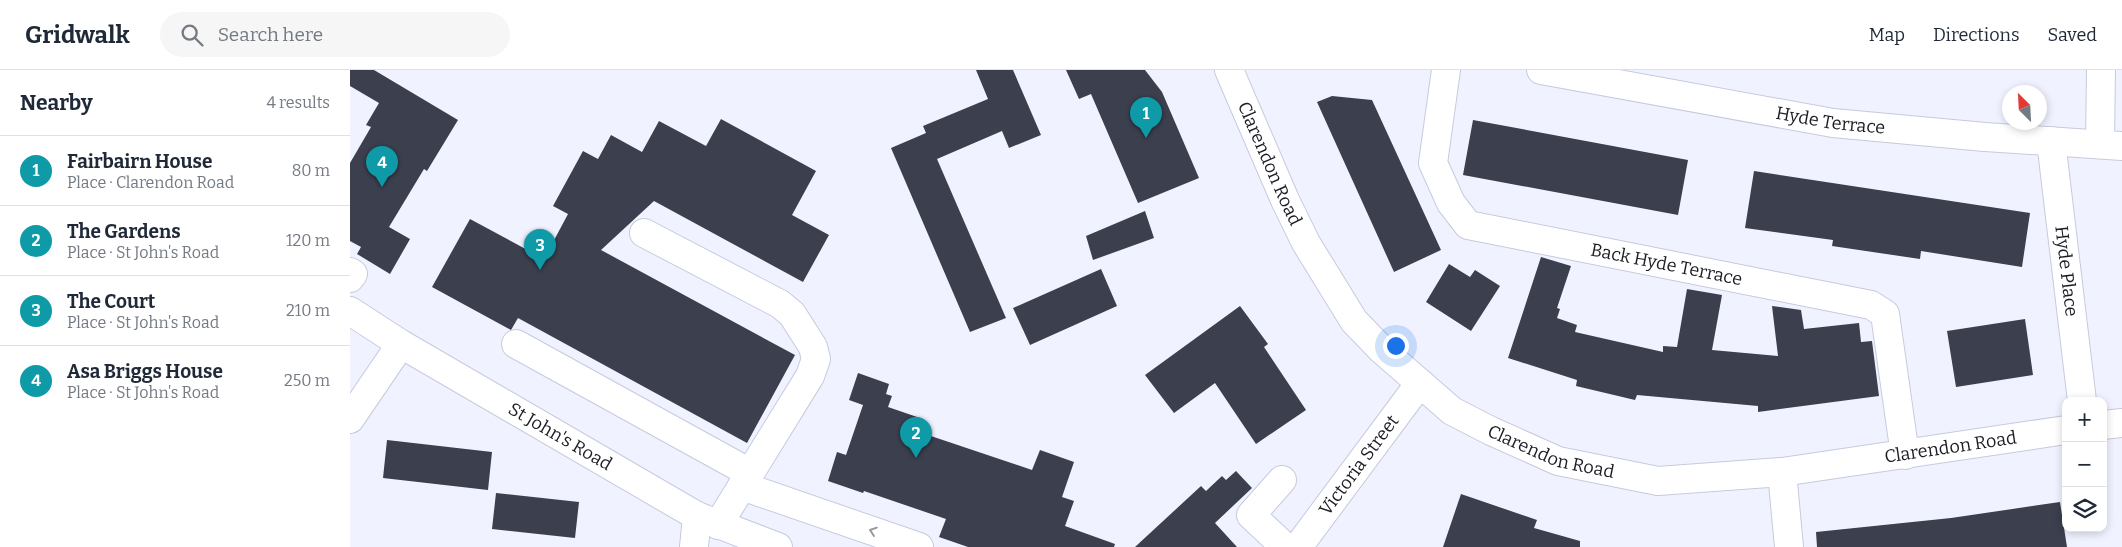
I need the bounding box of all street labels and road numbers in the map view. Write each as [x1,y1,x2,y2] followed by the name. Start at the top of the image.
[1233,98,1307,229] street label: Clarendon Road
[1774,102,1886,139] street label: Hyde Terrace
[2050,224,2083,318] street label: Hyde Place
[1589,239,1744,290] street label: Back Hyde Terrace
[504,398,616,475] street label: St John's Road
[1314,410,1404,520] street label: Victoria Street
[1484,420,1617,483] street label: Clarendon Road
[1883,426,2018,468] street label: Clarendon Road

